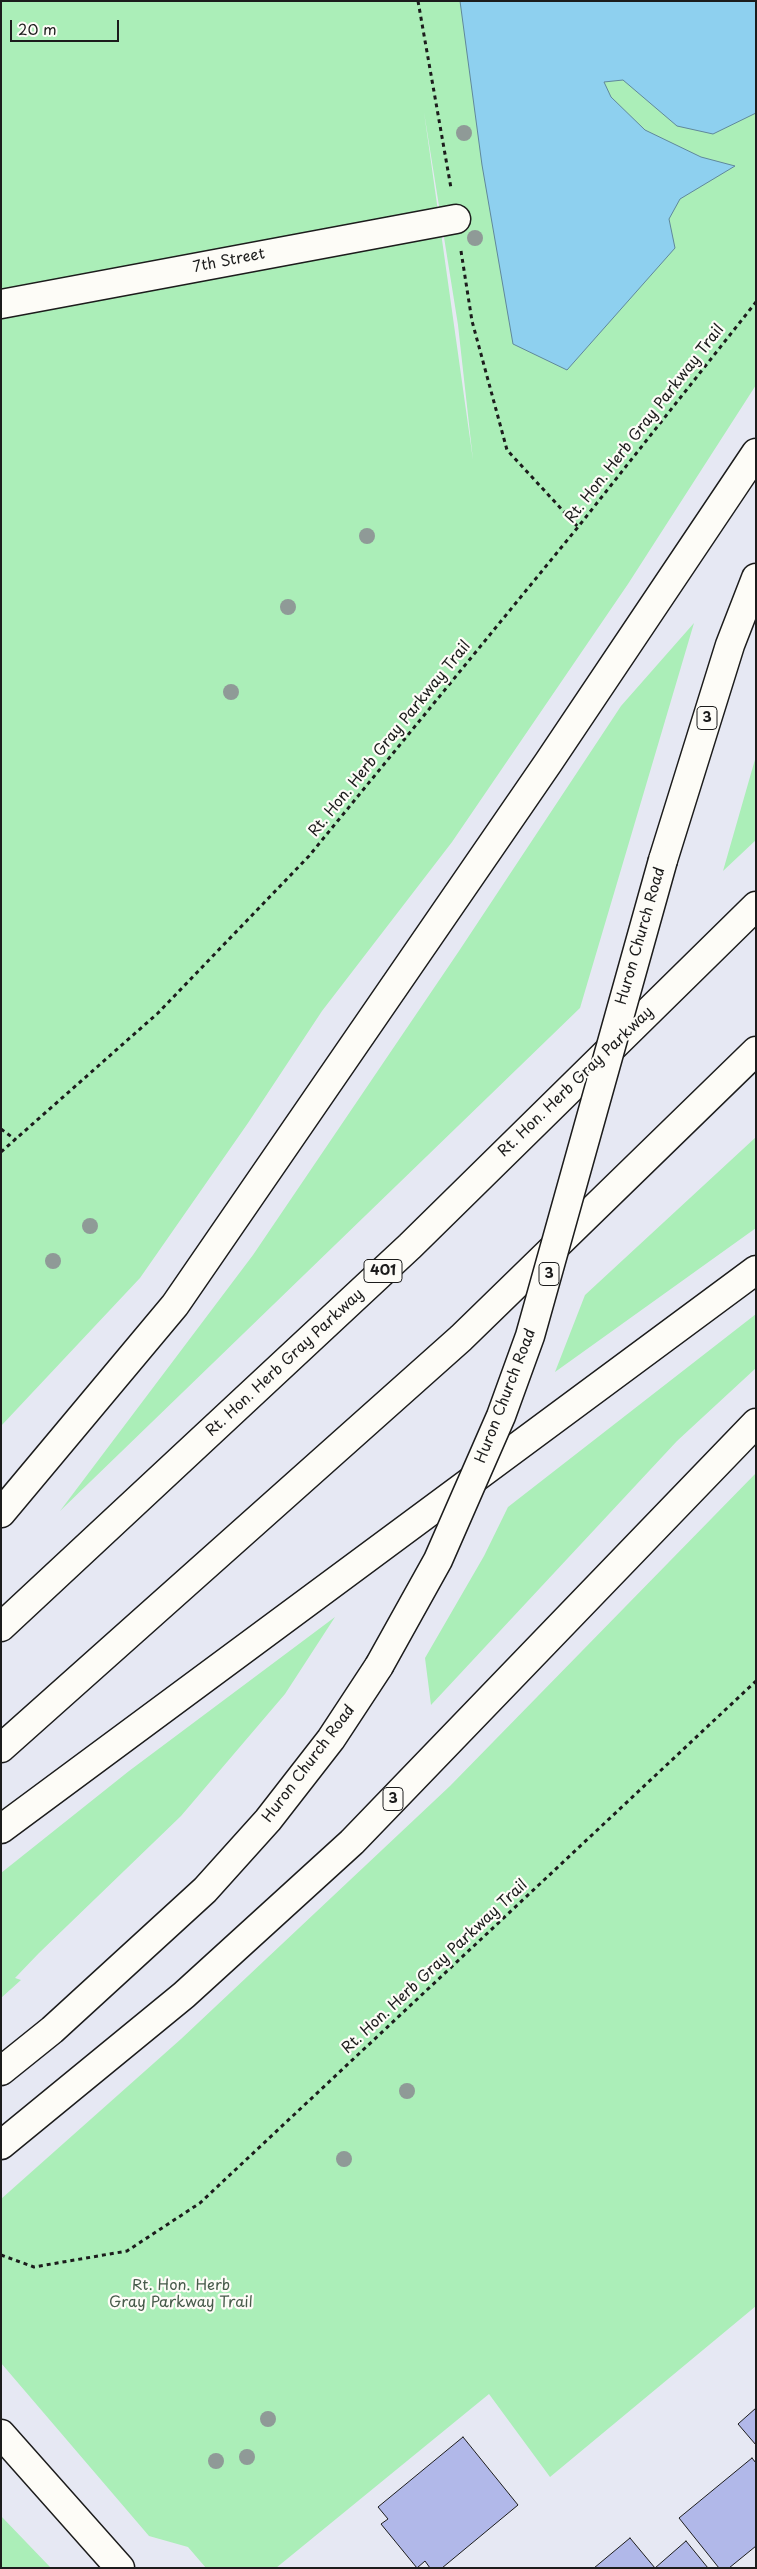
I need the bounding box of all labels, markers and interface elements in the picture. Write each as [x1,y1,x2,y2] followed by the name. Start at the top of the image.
[12,10,121,42] scale bar
[18,17,57,40] text: 20 m
[192,245,266,277] street label: 7th Street
[562,321,728,527] street label: Rt. Hon. Herb Gray Parkway Trail
[305,637,475,841] street label: Rt. Hon. Herb Gray Parkway Trail
[697,706,717,730] road number: 3
[613,865,669,1007] street label: Huron Church Road
[495,1003,657,1161] street label: Rt. Hon. Herb Gray Parkway
[364,1260,402,1282] road number: 401
[539,1262,559,1286] road number: 3
[203,1285,367,1441] street label: Rt. Hon. Herb Gray Parkway
[472,1326,540,1466] street label: Huron Church Road
[259,1702,359,1826] street label: Huron Church Road
[383,1788,403,1810] road number: 3
[339,1876,531,2058] street label: Rt. Hon. Herb Gray Parkway Trail
[109,2277,253,2312] park label: Rt. Hon. Herb Gray Parkway Trail

